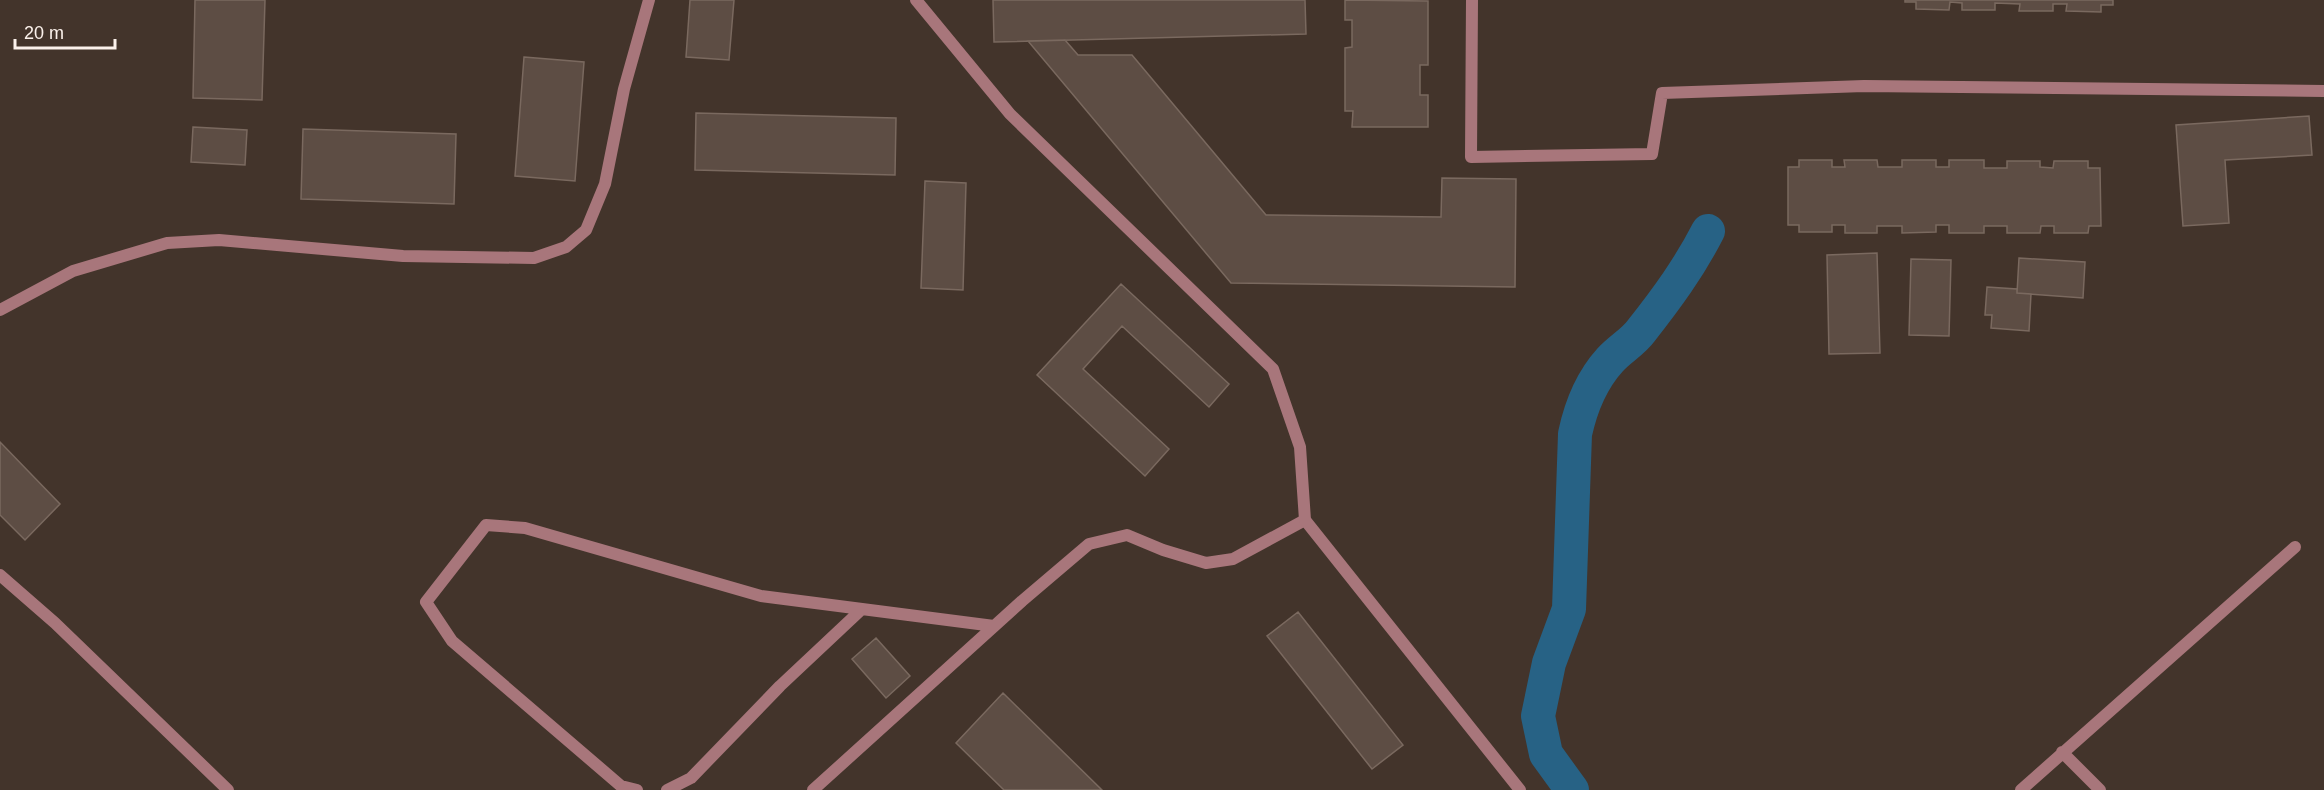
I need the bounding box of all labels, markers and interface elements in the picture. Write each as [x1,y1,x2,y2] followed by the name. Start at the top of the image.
[15,12,116,50] scale bar
[24,23,64,43] text: 20 m

